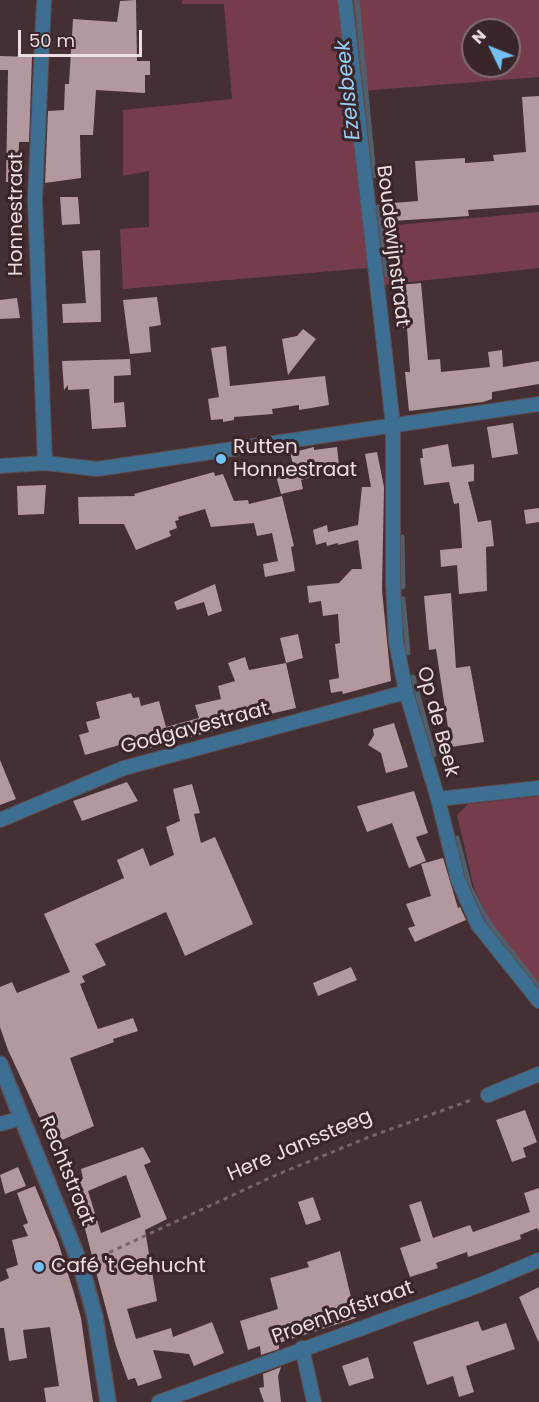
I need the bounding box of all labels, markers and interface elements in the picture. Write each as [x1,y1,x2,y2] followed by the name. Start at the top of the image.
[21,18,146,56] scale bar
[461,18,521,78] north arrow
[466,25,491,49] text: N
[29,28,75,53] text: 50 m
[331,39,367,141] water label: Ezelsbeek
[5,152,29,276] street label: Honnestraat
[370,164,414,328] street label: Boudewijnstraat
[233,436,357,483] place label: Rutten Honnestraat
[214,452,228,466] marker: Rutten Honnestraat
[411,664,463,780] street label: Op de Beek
[118,698,272,760] street label: Godgavestraat
[224,1105,376,1187] street label: Here Janssteeg
[33,1113,99,1229] street label: Rechtstraat
[51,1255,206,1279] place label: Café 't Gehucht
[32,1260,46,1274] marker: Café 't Gehucht
[269,1276,417,1350] street label: Proenhofstraat

